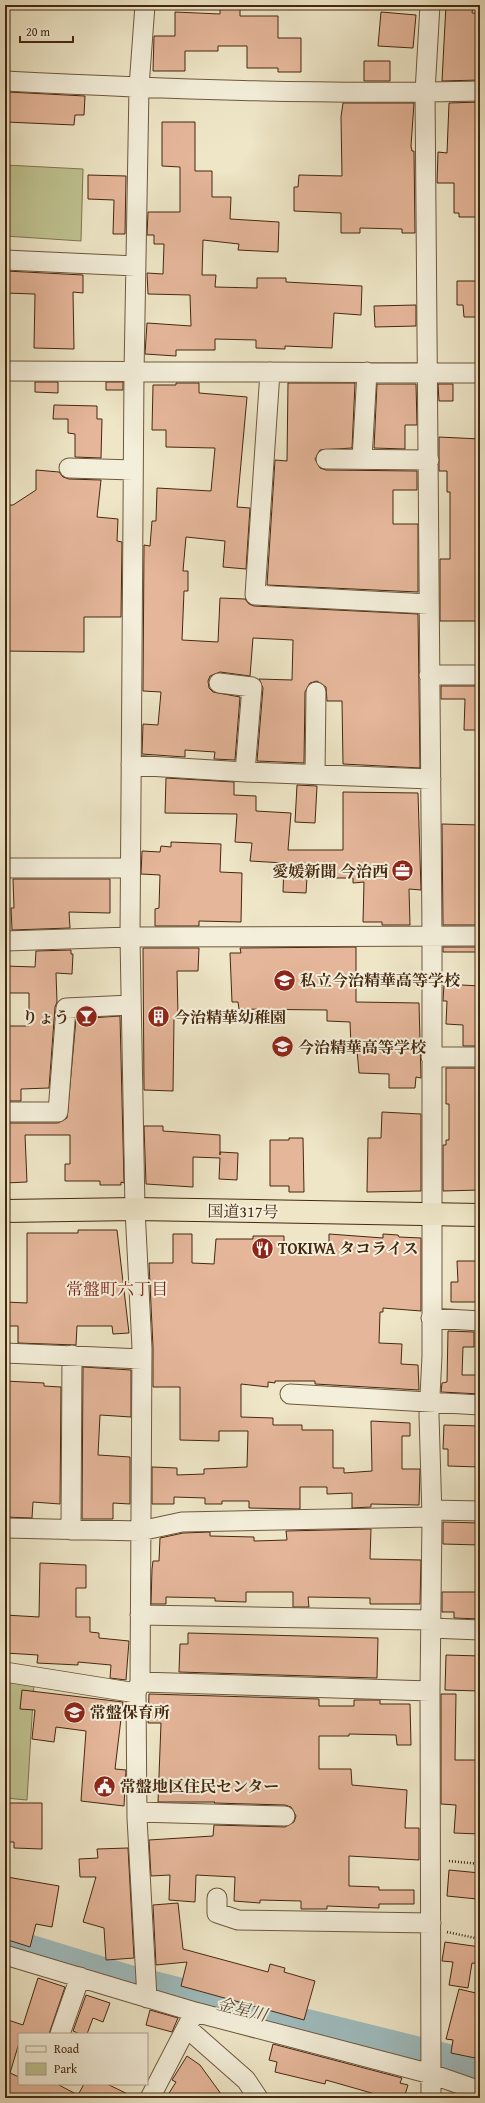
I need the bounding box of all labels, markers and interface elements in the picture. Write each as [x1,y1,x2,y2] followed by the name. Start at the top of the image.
[20,18,73,44] scale bar
[26,23,50,40] text: 20 m
[390,858,416,884] office icon: 愛媛新聞 今治西
[272,859,388,883] place label: 愛媛新聞 今治西
[272,967,298,993] school or university icon: 私立今治精華高等学校
[300,968,461,992] place label: 私立今治精華高等学校
[73,1004,99,1030] bar icon: りょう
[146,1004,172,1030] building icon: 今治精華幼稚園
[22,1005,70,1029] place label: りょう
[174,1005,286,1029] place label: 今治精華幼稚園
[269,1034,295,1060] school or university icon: 今治精華高等学校
[298,1035,427,1059] place label: 今治精華高等学校
[207,1198,279,1224] street label: 国道317号
[249,1235,275,1261] restaurant icon: TOKIWA タコライス
[278,1236,418,1260] place label: TOKIWA タコライス
[66,1276,168,1301] district label: 常盤町六丁目
[62,1699,88,1725] school or university icon: 常盤保育所
[90,1700,170,1724] place label: 常盤保育所
[91,1773,117,1799] public building icon: 常盤地区住民センター
[120,1774,279,1798] place label: 常盤地区住民センター
[214,1990,272,2027] water label: 金星川
[18,2033,148,2085] legend
[54,2040,80,2057] text: Road
[54,2060,78,2077] text: Park

